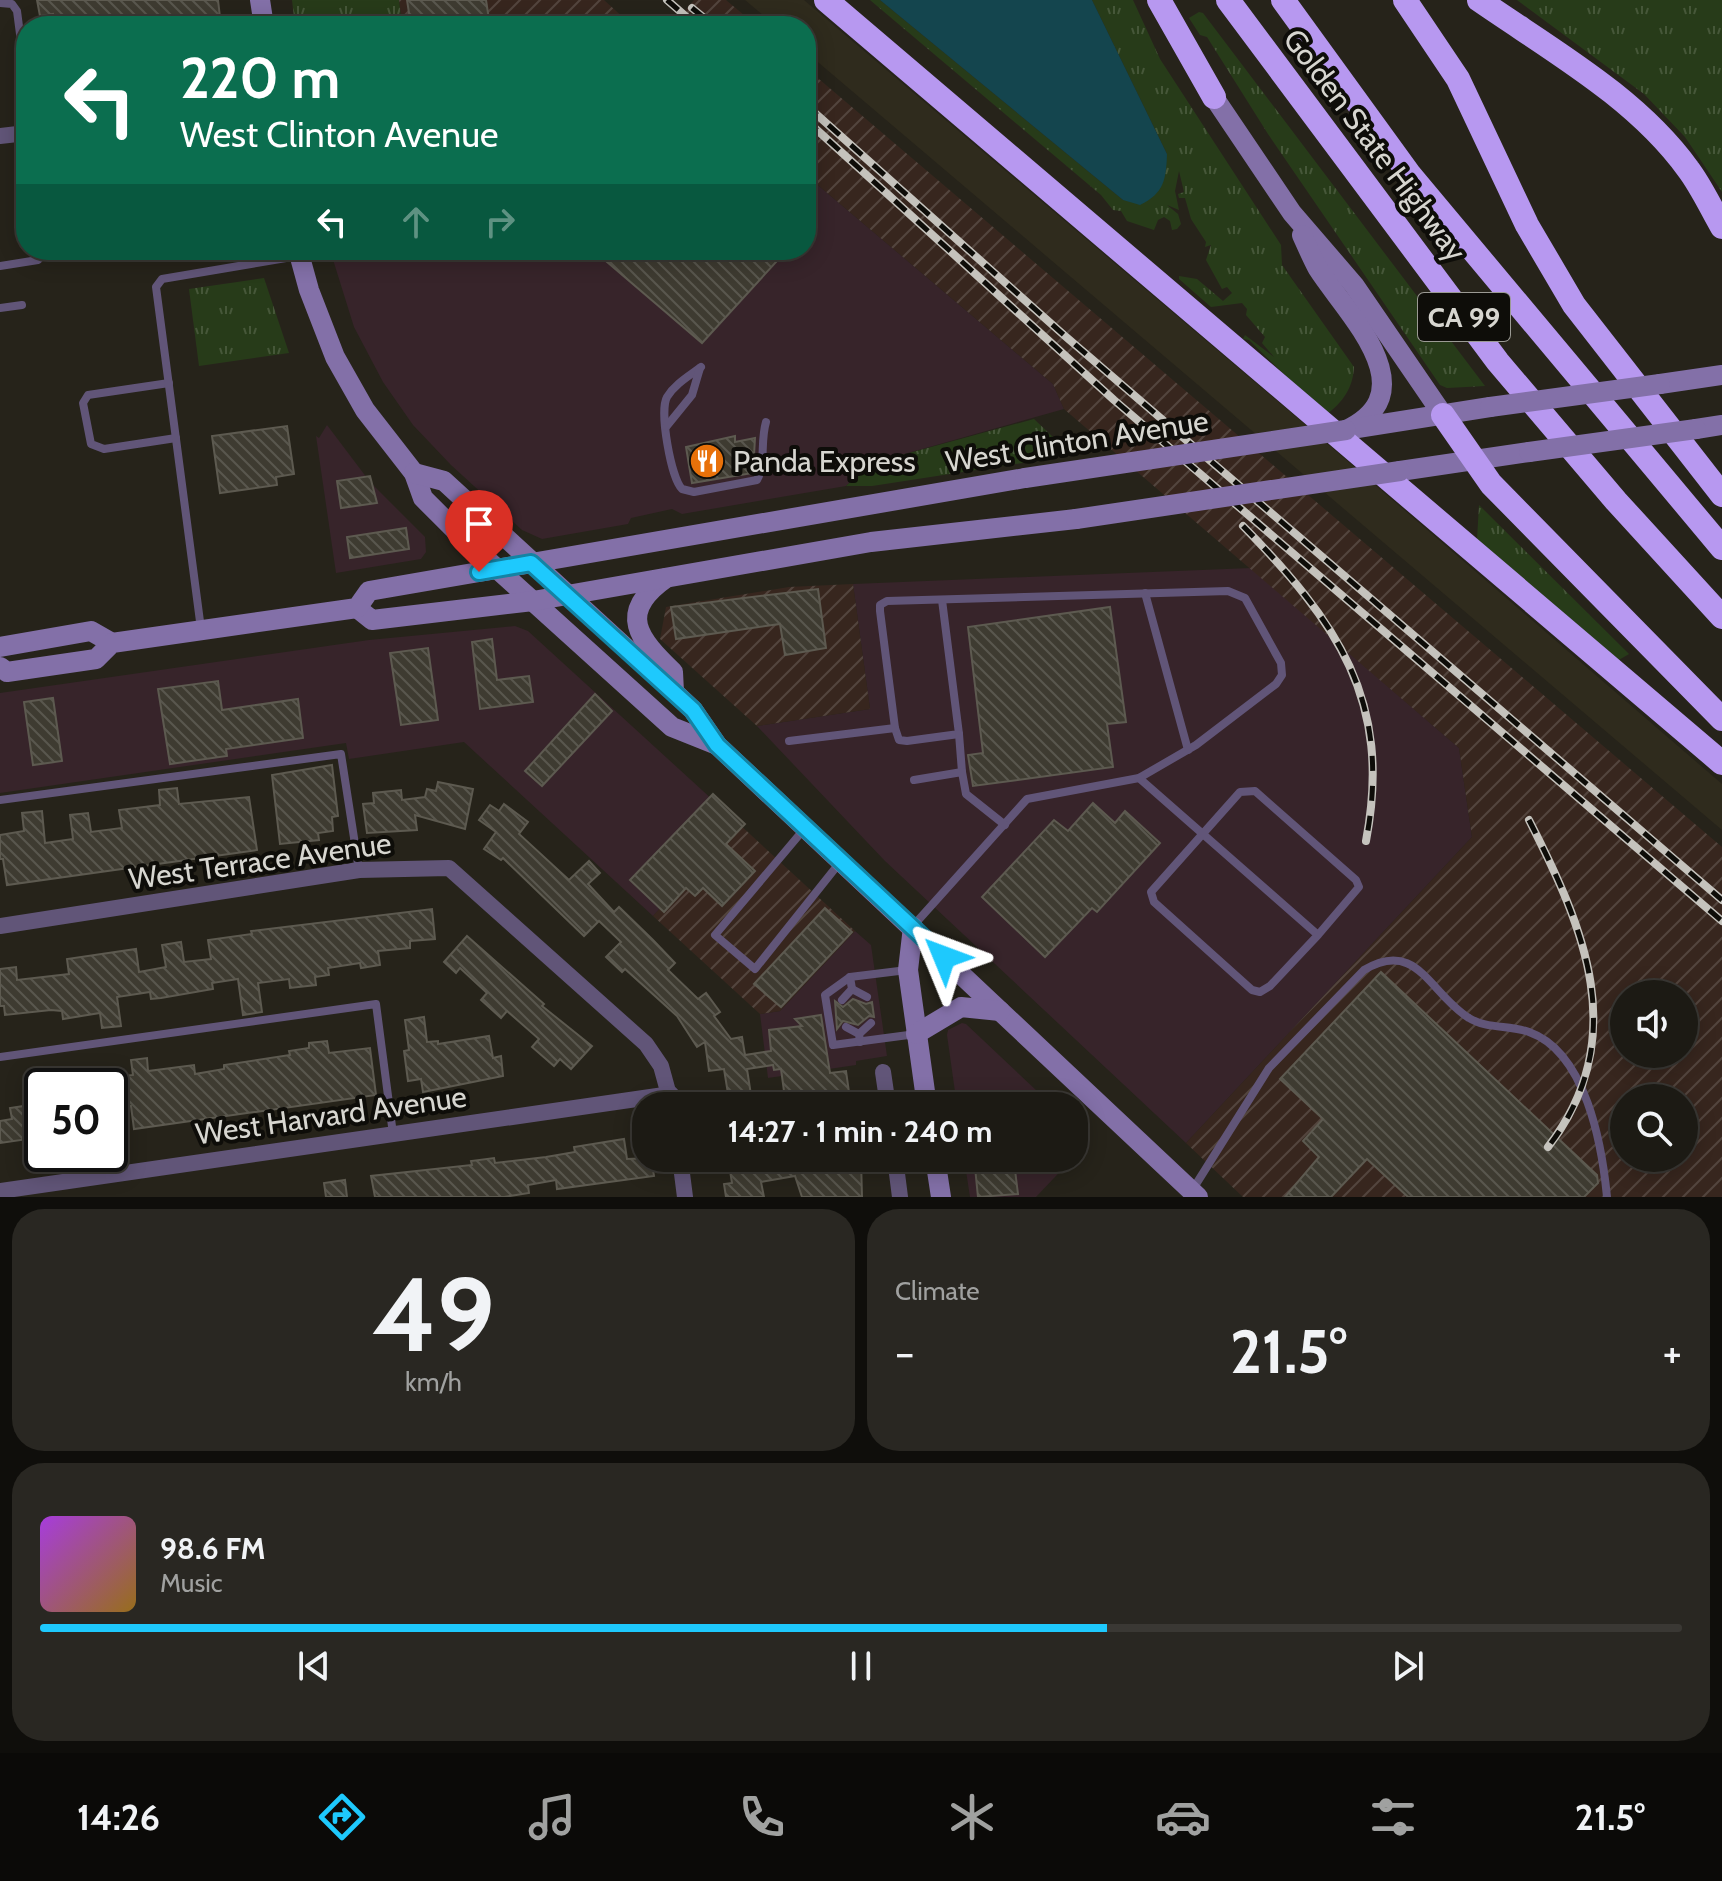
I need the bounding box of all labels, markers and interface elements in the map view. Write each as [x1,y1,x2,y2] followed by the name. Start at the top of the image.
[1276,22,1474,268] street label: Golden State Highway
[180,44,340,112] text: 220 m
[48,48,152,152] icon: left
[180,112,499,156] text: West Clinton Avenue
[310,200,354,244] icon: left
[394,200,438,244] icon: ahead
[478,200,522,244] icon: right
[1418,293,1510,341] road number: CA 99
[943,402,1211,480] street label: West Clinton Avenue
[688,442,726,480] restaurant icon: Panda Express
[733,443,916,480] place label: Panda Express
[445,490,513,572] pin
[457,502,501,546] icon: arrive
[126,824,394,898] street label: West Terrace Avenue
[902,915,986,999] position arrow
[1610,980,1698,1172] map controls
[1610,980,1698,1068] button: sound
[24,1068,128,1172] speed limit sign: 50
[193,1078,469,1152] street label: West Harvard Avenue
[1610,1084,1698,1172] button: search
[728,1113,992,1150] text: 14:27 · 1 min · 240 m
[372,1251,495,1377] text: 49
[895,1275,980,1307] text: Climate
[1230,1315,1347,1388] text: 21.5°
[895,1326,914,1379] text: −
[1663,1326,1682,1379] text: +
[405,1366,462,1398] text: km/h
[160,1530,266,1567] text: 98.6 FM
[160,1567,223,1599] text: Music
[292,1644,336,1688] icon: previous
[839,1644,883,1688] icon: pause
[1386,1644,1430,1688] icon: next
[314,1789,370,1845] icon: directions
[524,1789,580,1845] icon: music
[734,1789,790,1845] icon: phone
[944,1789,1000,1845] icon: climate
[1155,1789,1211,1845] icon: car
[1365,1789,1421,1845] icon: filters
[77,1795,160,1839] text: 14:26
[1575,1795,1645,1839] text: 21.5°

